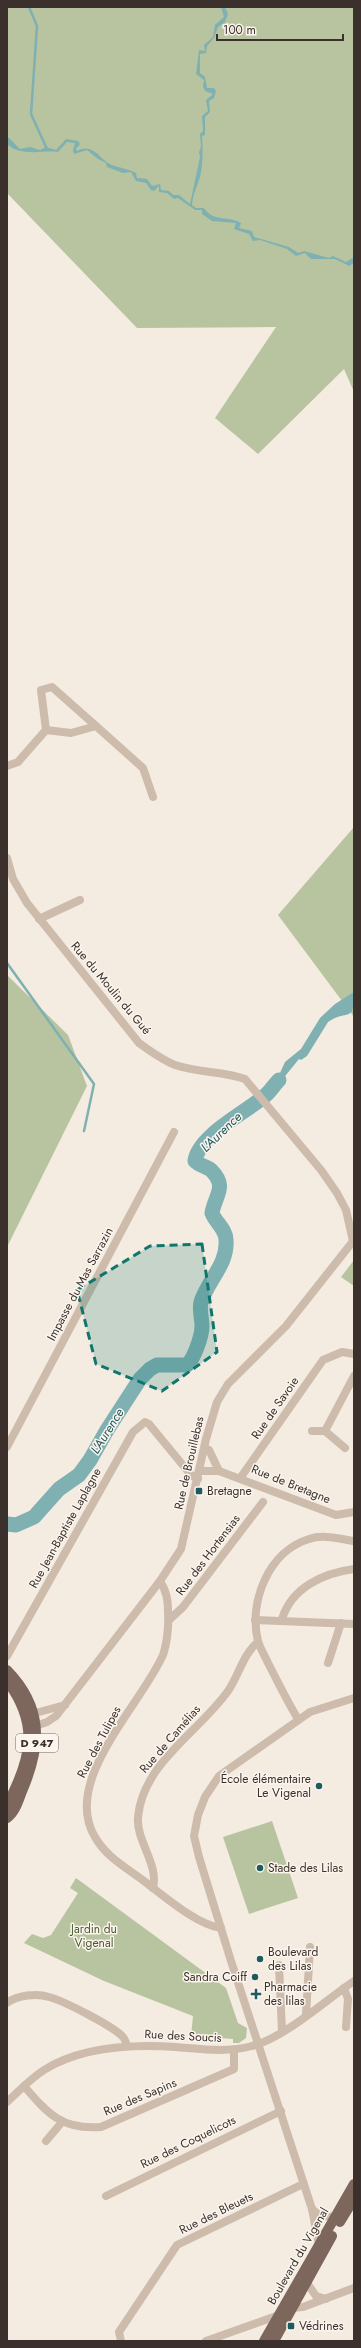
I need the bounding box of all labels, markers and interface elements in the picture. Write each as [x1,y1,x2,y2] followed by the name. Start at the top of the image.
[217,16,343,42] scale bar
[223,21,256,39] text: 100 m
[67,938,155,1038] street label: Rue du Moulin du Gué
[196,1107,246,1156] water label: L'Aurence
[42,1224,118,1344] street label: Impasse du Mas Sarrazin
[247,1373,303,1443] street label: Rue de Savoie
[86,1404,129,1458] water label: L'Aurence
[170,1414,209,1511] street label: Rue de Brouillebas
[249,1460,333,1508] street label: Rue de Bretagne
[24,1465,106,1591] street label: Rue Jean-Baptiste Laplagne
[207,1482,252,1500] place label: Bretagne
[194,1486,204,1496] marker: Bretagne
[171,1511,245,1599] street label: Rue des Hortensias
[135,1701,205,1777] street label: Rue de Camélias
[73,1703,126,1781] street label: Rue des Tulipes
[16,1734,58,1752] road number: D 947
[221,1770,311,1802] place label: École élémentaire Le Vigenal
[314,1781,324,1791] marker: École élémentaire Le Vigenal
[268,1859,343,1877] place label: Stade des Lilas
[255,1863,265,1873] marker: Stade des Lilas
[69,1920,117,1952] park label: Jardin du Vigenal
[268,1943,318,1975] place label: Boulevard des Lilas
[255,1954,265,1964] marker: Boulevard des Lilas
[183,1968,248,1986] place label: Sandra Coiff
[250,1972,260,1982] marker: Sandra Coiff
[264,1978,317,2010] place label: Pharmacie des lilas
[251,1989,261,1999] marker: Pharmacie des lilas
[144,2025,222,2047] street label: Rue des Soucis
[101,2073,179,2120] street label: Rue des Sapins
[137,2111,239,2173] street label: Rue des Coquelicots
[176,2187,256,2239] street label: Rue des Bleuets
[263,2204,333,2308] street label: Boulevard du Vigenal
[299,2317,344,2335] place label: Védrines
[286,2321,296,2331] marker: Védrines

